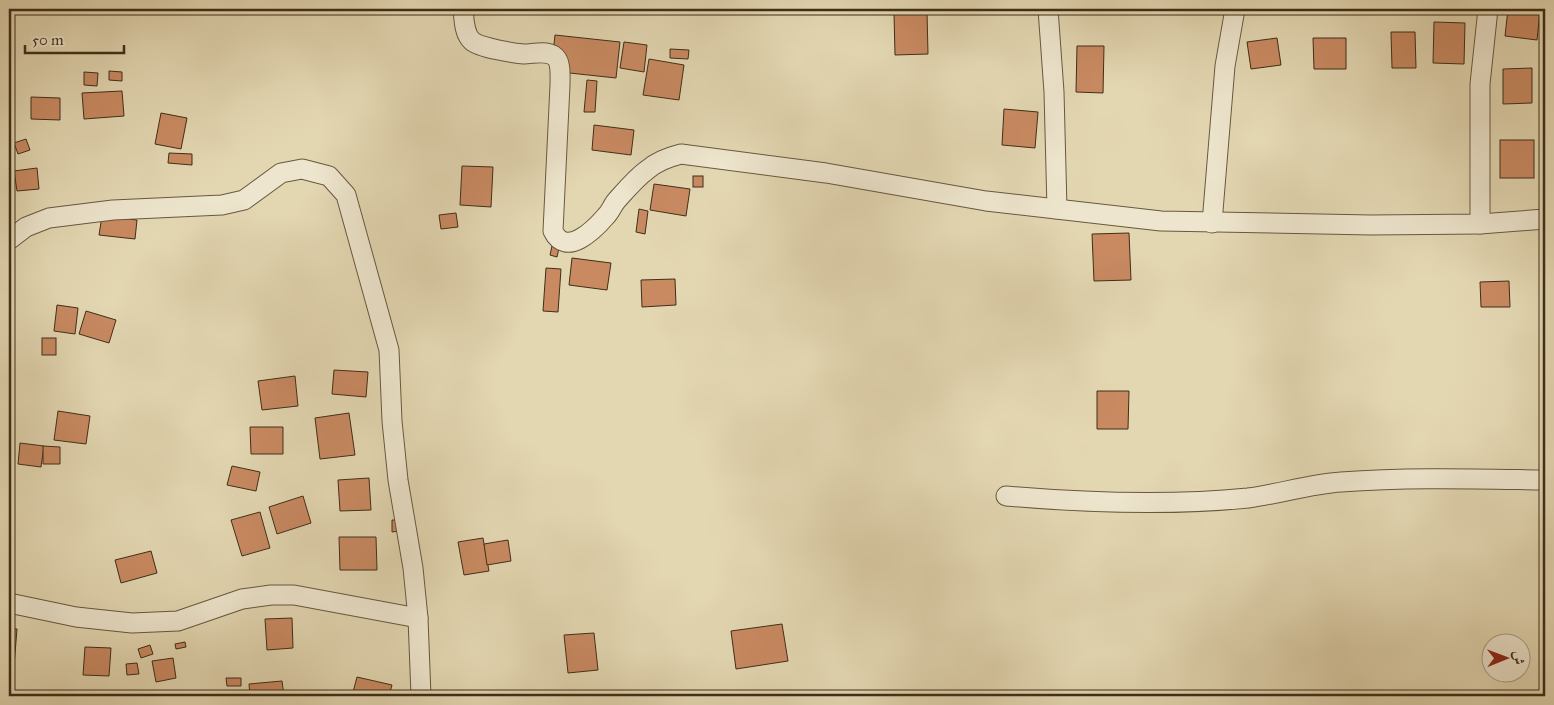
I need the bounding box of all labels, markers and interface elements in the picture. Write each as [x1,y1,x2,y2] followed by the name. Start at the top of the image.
[25,22,124,54] scale bar
[32,31,64,49] text: 50 m
[1482,632,1532,682] north arrow
[1510,651,1527,665] text: ش

